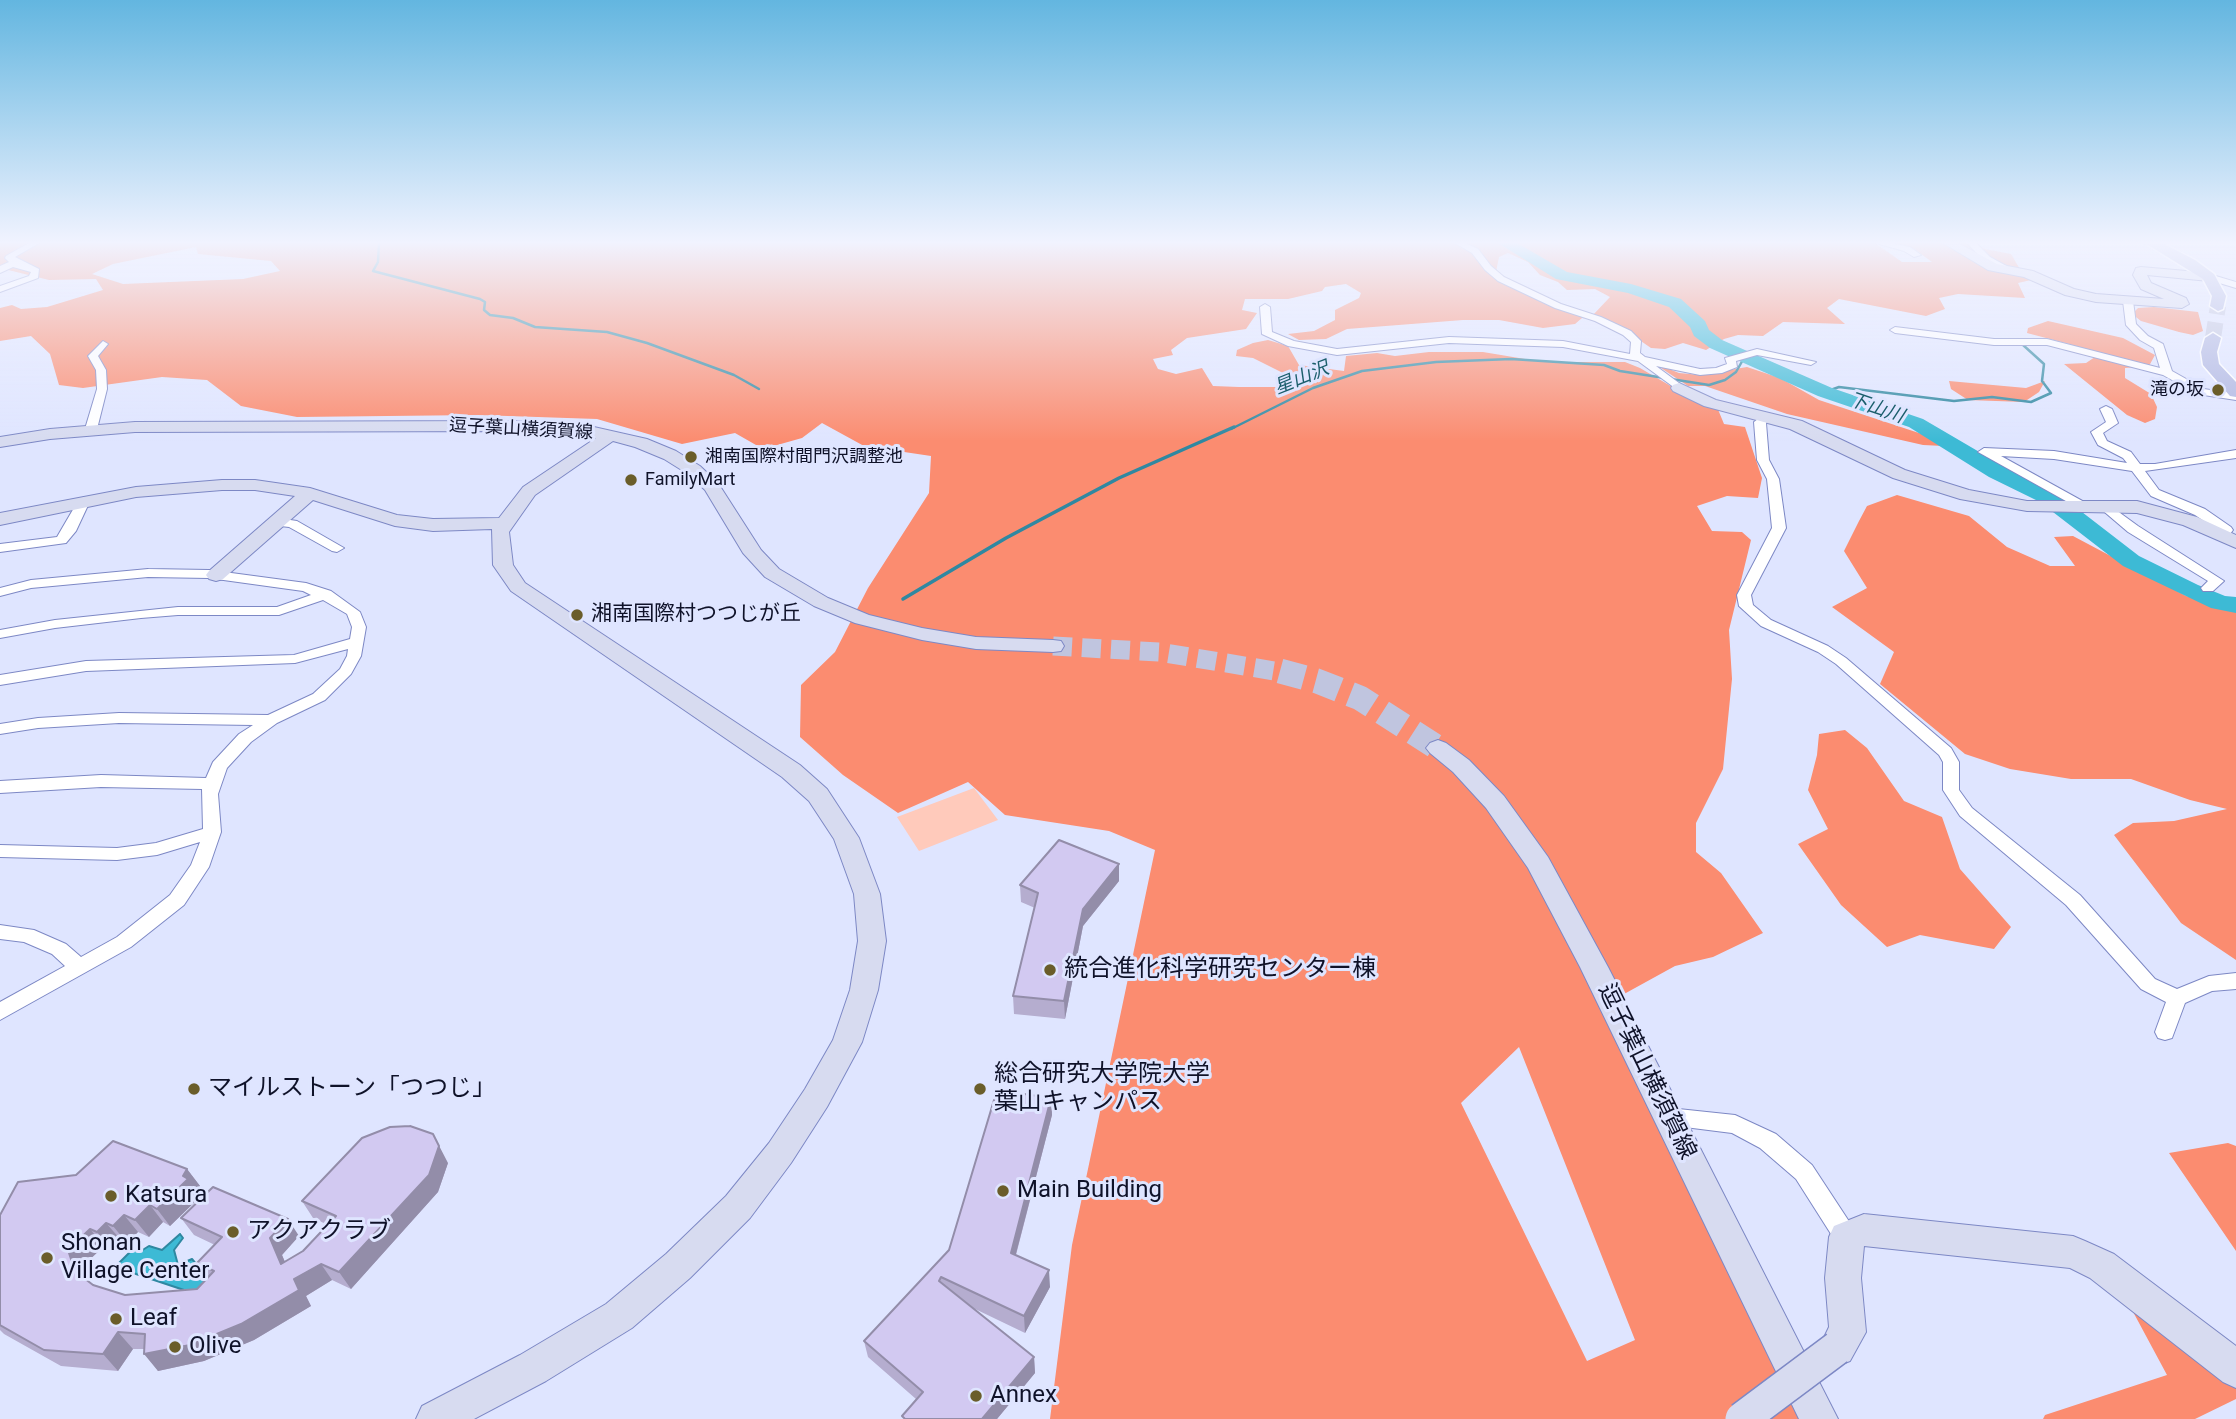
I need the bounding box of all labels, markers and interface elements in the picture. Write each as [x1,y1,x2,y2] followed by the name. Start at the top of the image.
[1271,358,1333,400] water label: 星山沢
[2150,379,2204,401] place label: 滝の坂
[2210,382,2226,398] marker: 滝の坂
[1845,389,1907,429] water label: 下山川
[449,415,593,445] street label: 逗子葉山横須賀線
[705,446,903,468] place label: 湘南国際村間門沢調整池
[683,449,699,465] marker: 湘南国際村間門沢調整池
[645,469,735,491] place label: FamilyMart
[623,472,639,488] marker: FamilyMart
[591,602,801,628] place label: 湘南国際村つつじが丘
[569,607,585,623] marker: 湘南国際村つつじが丘
[1064,956,1376,984] place label: 統合進化科学研究センター棟
[1042,962,1058,978] marker: 統合進化科学研究センター棟
[1591,979,1701,1165] street label: 逗子葉山横須賀線
[994,1061,1210,1117] place label: 総合研究大学院大学 葉山キャンパス
[208,1075,496,1103] place label: マイルストーン「つつじ」
[186,1081,202,1097] marker: マイルストーン「つつじ」
[972,1081,988,1097] marker: 総合研究大学院大学 葉山キャンパス
[1017,1177,1162,1205] place label: Main Building
[125,1182,207,1210] place label: Katsura
[995,1183,1011,1199] marker: Main Building
[103,1188,119,1204] marker: Katsura
[247,1218,391,1246] place label: アクアクラブ
[225,1224,241,1240] marker: アクアクラブ
[61,1230,209,1286] place label: Shonan Village Center
[39,1250,55,1266] marker: Shonan Village Center
[130,1305,177,1333] place label: Leaf
[108,1311,124,1327] marker: Leaf
[189,1333,241,1361] place label: Olive
[167,1339,183,1355] marker: Olive
[990,1382,1057,1410] place label: Annex
[968,1388,984,1404] marker: Annex

